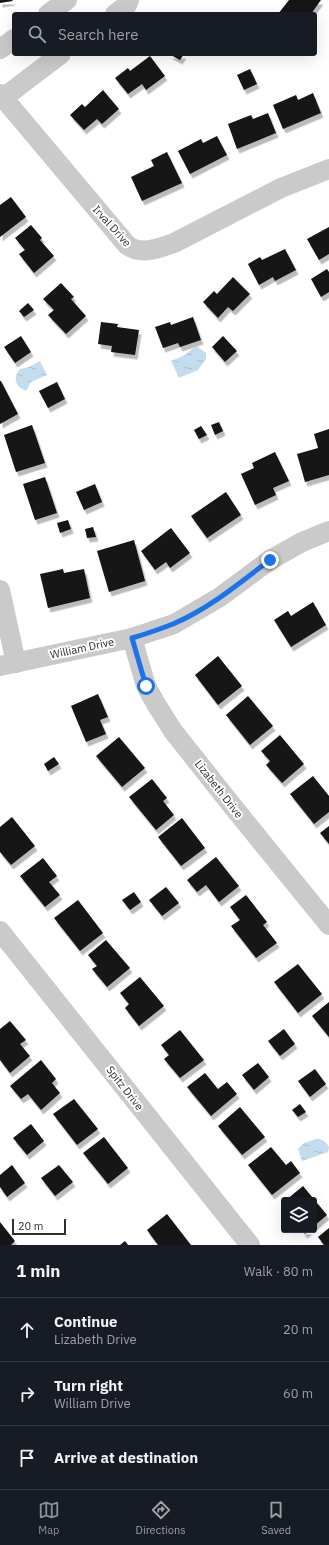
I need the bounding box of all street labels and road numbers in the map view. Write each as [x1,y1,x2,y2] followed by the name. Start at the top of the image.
[90,202,134,250] street label: Irval Drive
[49,634,115,662] street label: William Drive
[192,757,246,821] street label: Lizabeth Drive
[103,1063,147,1113] street label: Spitz Drive

